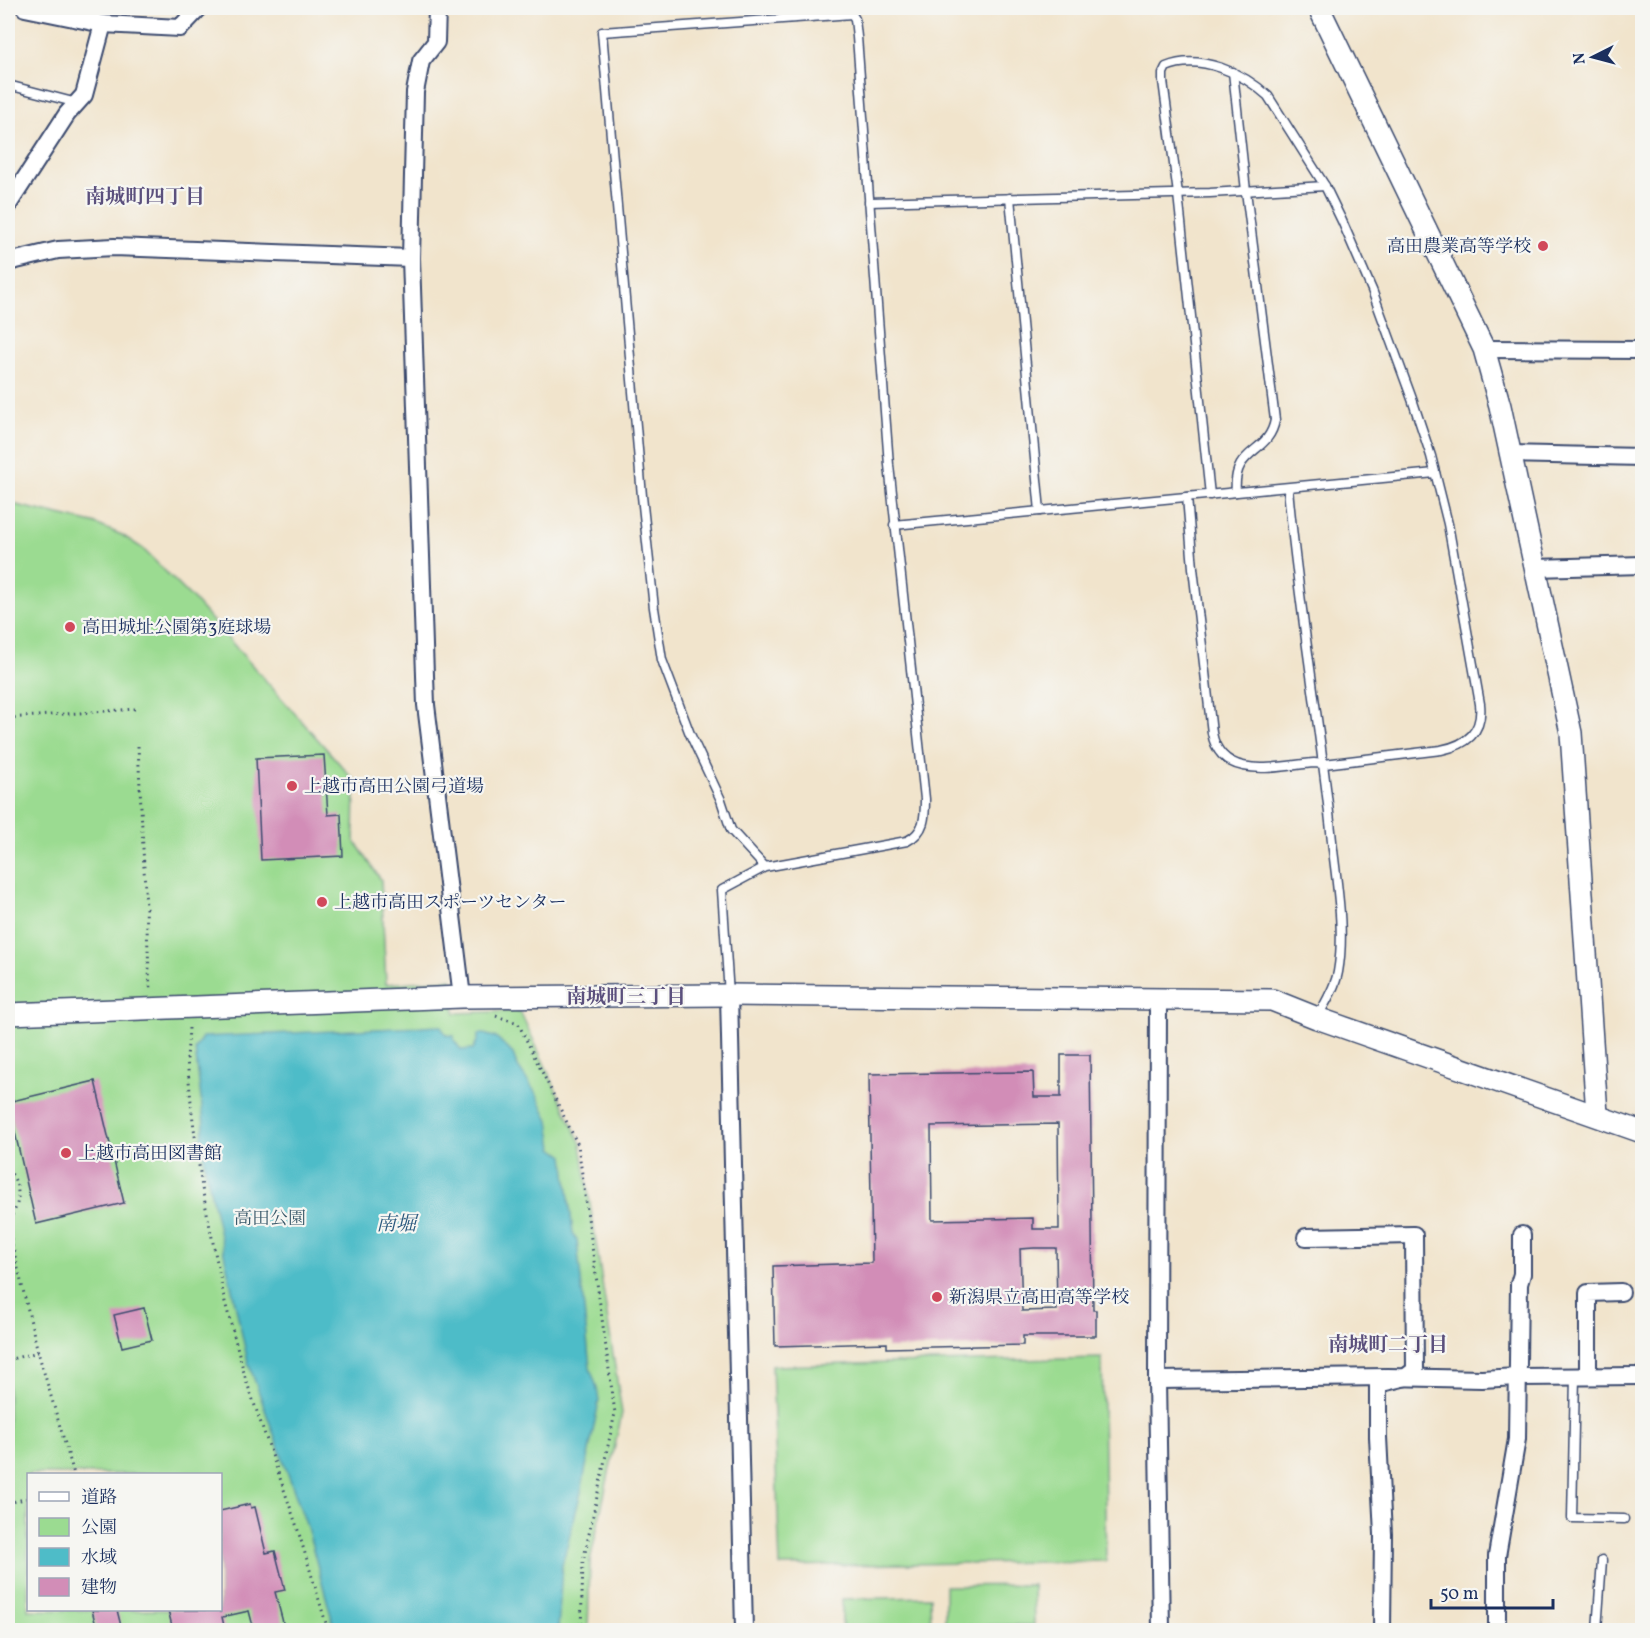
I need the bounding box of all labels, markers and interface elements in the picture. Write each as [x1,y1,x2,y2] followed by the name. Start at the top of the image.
[1563,27,1623,87] north arrow
[1568,51,1592,65] text: N
[85,184,205,212] district label: 南城町四丁目
[1387,235,1531,260] place label: 高田農業高等学校
[1536,239,1550,253] marker: 高田農業高等学校
[82,616,271,641] place label: 高田城址公園第3庭球場
[63,620,77,634] marker: 高田城址公園第3庭球場
[304,775,484,800] place label: 上越市高田公園弓道場
[285,779,299,793] marker: 上越市高田公園弓道場
[334,891,567,916] place label: 上越市高田スポーツセンター
[315,895,329,909] marker: 上越市高田スポーツセンター
[566,984,686,1012] district label: 南城町三丁目
[78,1142,222,1167] place label: 上越市高田図書館
[59,1146,73,1160] marker: 上越市高田図書館
[234,1207,306,1232] park label: 高田公園
[376,1211,419,1239] water label: 南堀
[949,1286,1129,1311] place label: 新潟県立高田高等学校
[930,1290,944,1304] marker: 新潟県立高田高等学校
[1328,1332,1448,1360] district label: 南城町二丁目
[27,1473,222,1611] legend
[81,1486,117,1511] text: 道路
[81,1516,117,1541] text: 公園
[81,1546,117,1571] text: 水域
[1431,1572,1552,1610] scale bar
[81,1576,117,1601] text: 建物
[1440,1582,1479,1607] text: 50 m

